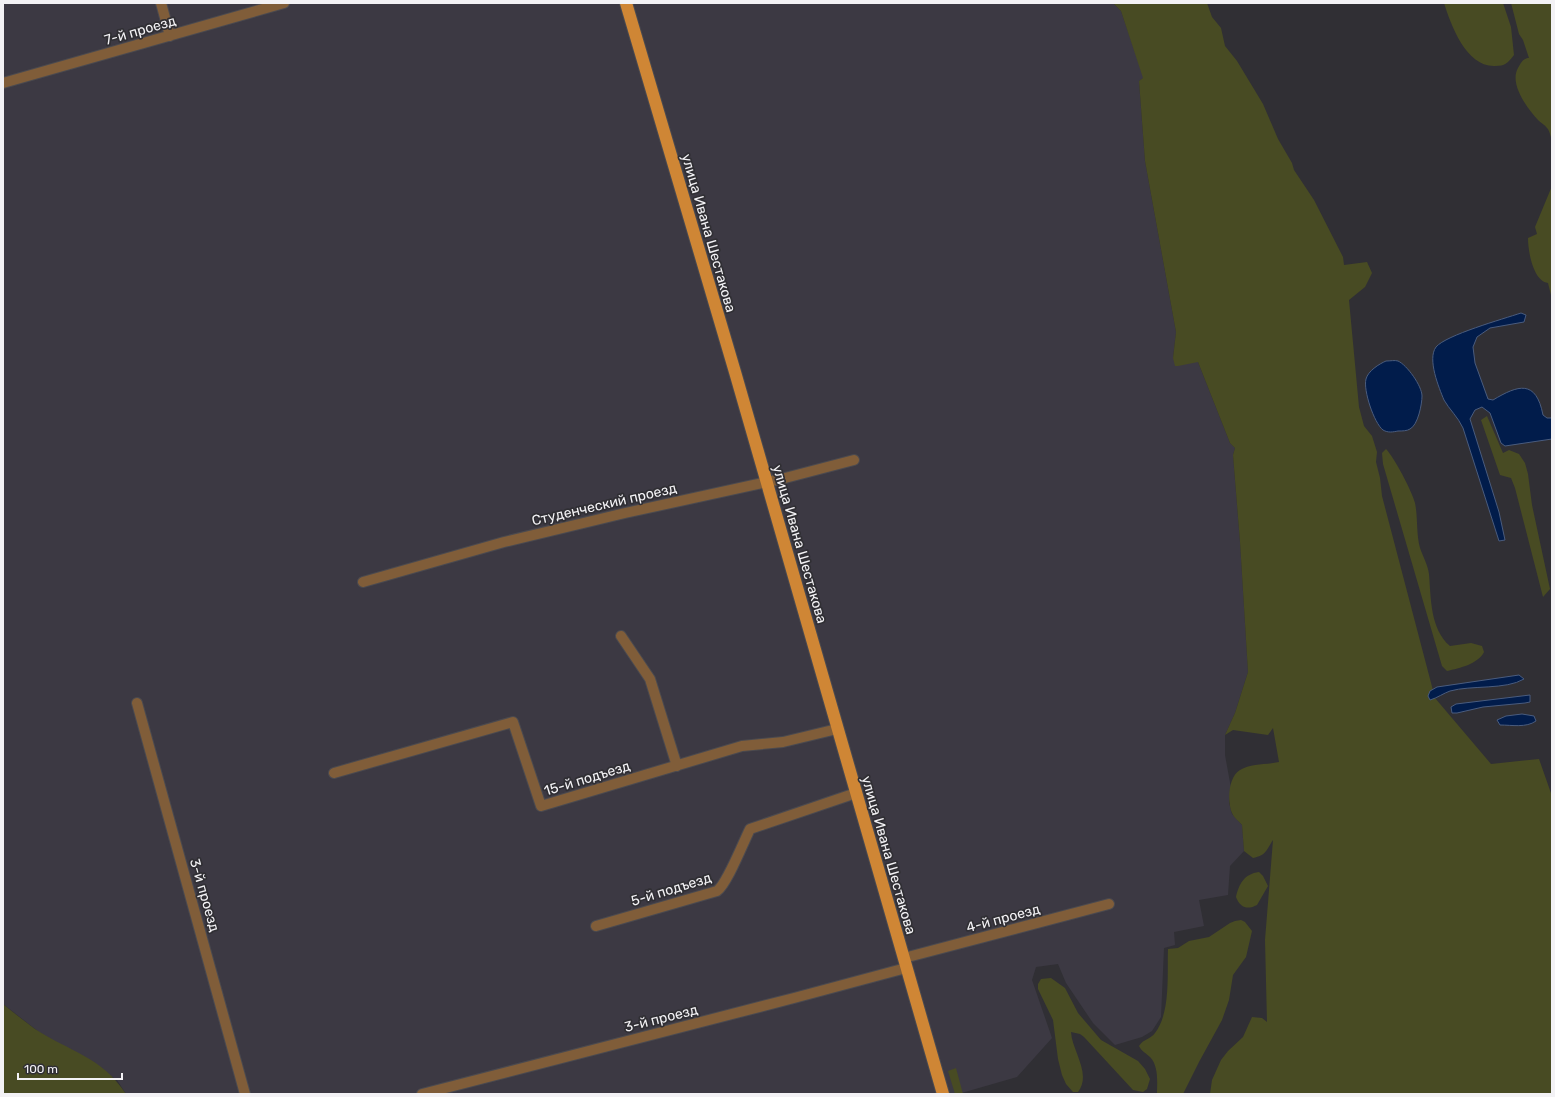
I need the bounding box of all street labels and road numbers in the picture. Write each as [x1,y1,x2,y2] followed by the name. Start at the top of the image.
[102,12,178,49] street label: 7-й проезд
[678,152,739,314] street label: улица Ивана Шестакова
[769,463,830,625] street label: улица Ивана Шестакова
[530,480,678,529] street label: Студенческий проезд
[542,757,632,800] street label: 15-й подъезд
[858,774,919,936] street label: улица Ивана Шестакова
[186,857,223,934] street label: 3-й проезд
[629,869,713,910] street label: 5-й подъезд
[964,901,1042,936] street label: 4-й проезд
[623,1001,700,1036] street label: 3-й проезд

